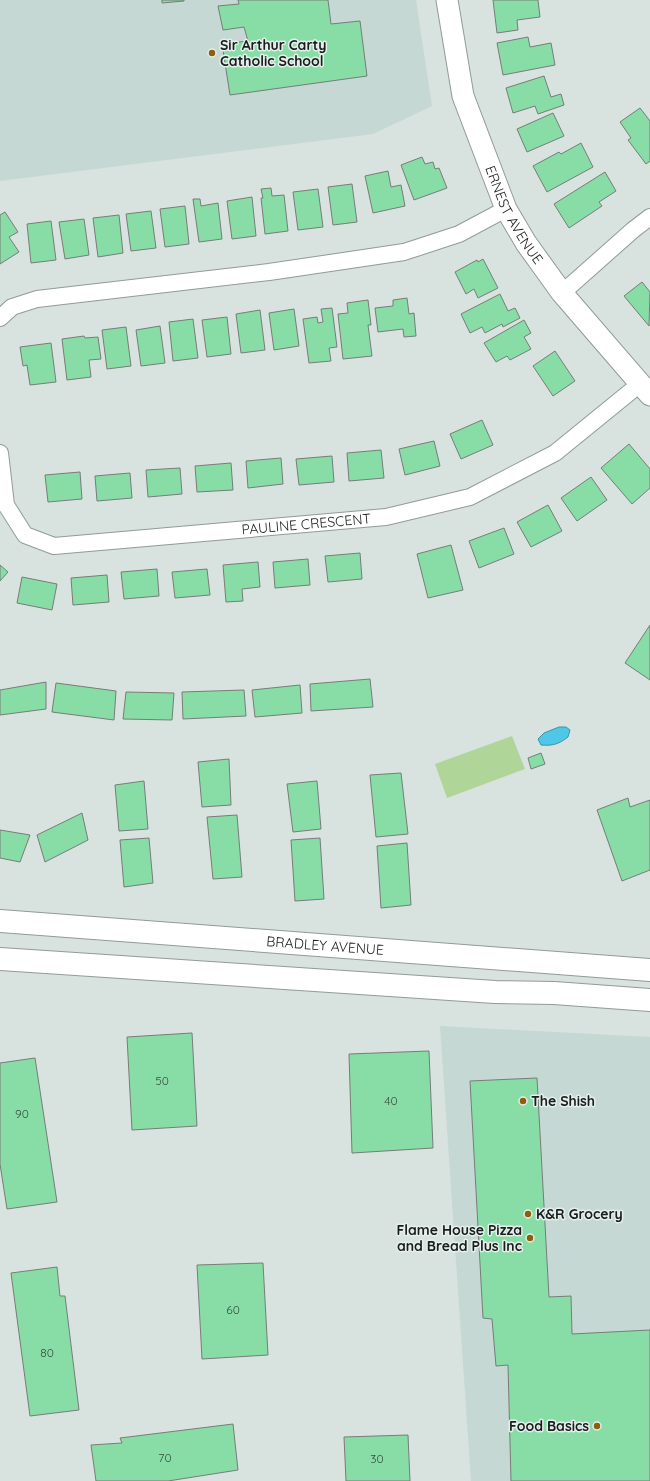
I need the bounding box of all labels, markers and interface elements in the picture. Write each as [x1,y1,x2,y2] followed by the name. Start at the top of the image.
[220,36,326,70] place label: Sir Arthur Carty Catholic School
[207,48,217,58] marker: Sir Arthur Carty Catholic School
[481,163,547,268] street label: ERNEST AVENUE
[241,509,372,539] street label: PAULINE CRESCENT
[266,932,385,959] street label: BRADLEY AVENUE
[155,1073,169,1088] house number: 50
[531,1092,595,1110] place label: The Shish
[384,1093,398,1108] house number: 40
[518,1096,528,1106] marker: The Shish
[15,1106,29,1121] house number: 90
[536,1205,623,1223] place label: K&R Grocery
[523,1209,533,1219] marker: K&R Grocery
[396,1221,522,1255] place label: Flame House Pizza and Bread Plus Inc
[525,1233,535,1243] marker: Flame House Pizza and Bread Plus Inc
[226,1302,240,1317] house number: 60
[40,1345,54,1360] house number: 80
[509,1417,589,1435] place label: Food Basics
[592,1421,602,1431] marker: Food Basics
[158,1450,172,1465] house number: 70
[370,1451,384,1466] house number: 30

